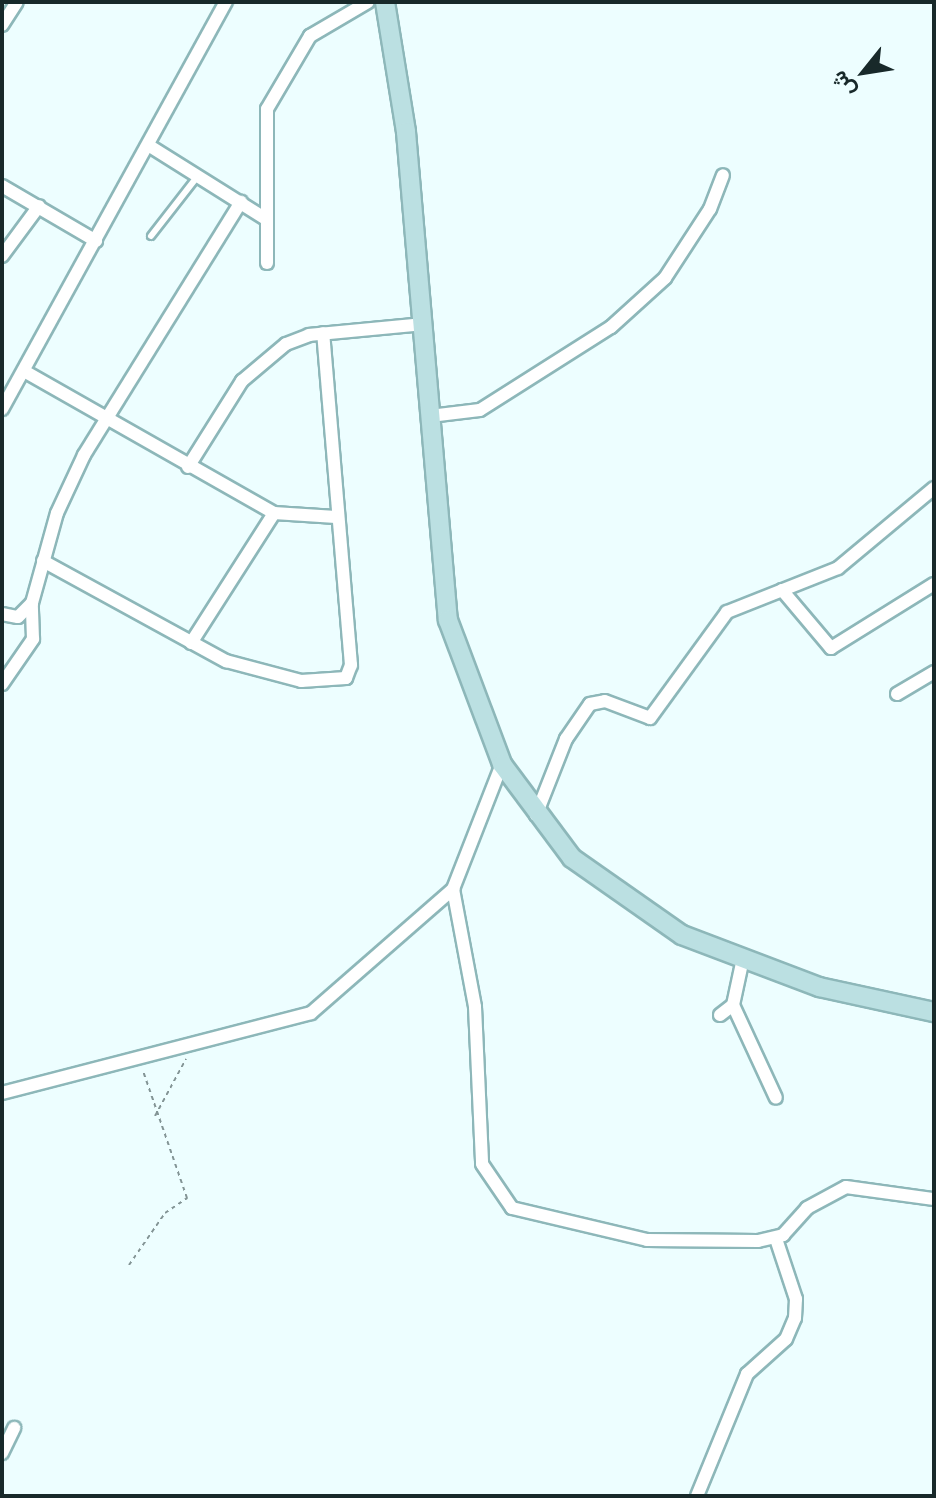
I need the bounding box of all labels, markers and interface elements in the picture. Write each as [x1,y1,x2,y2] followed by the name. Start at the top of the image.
[824,32,904,112] north arrow
[825,67,860,102] text: ش

